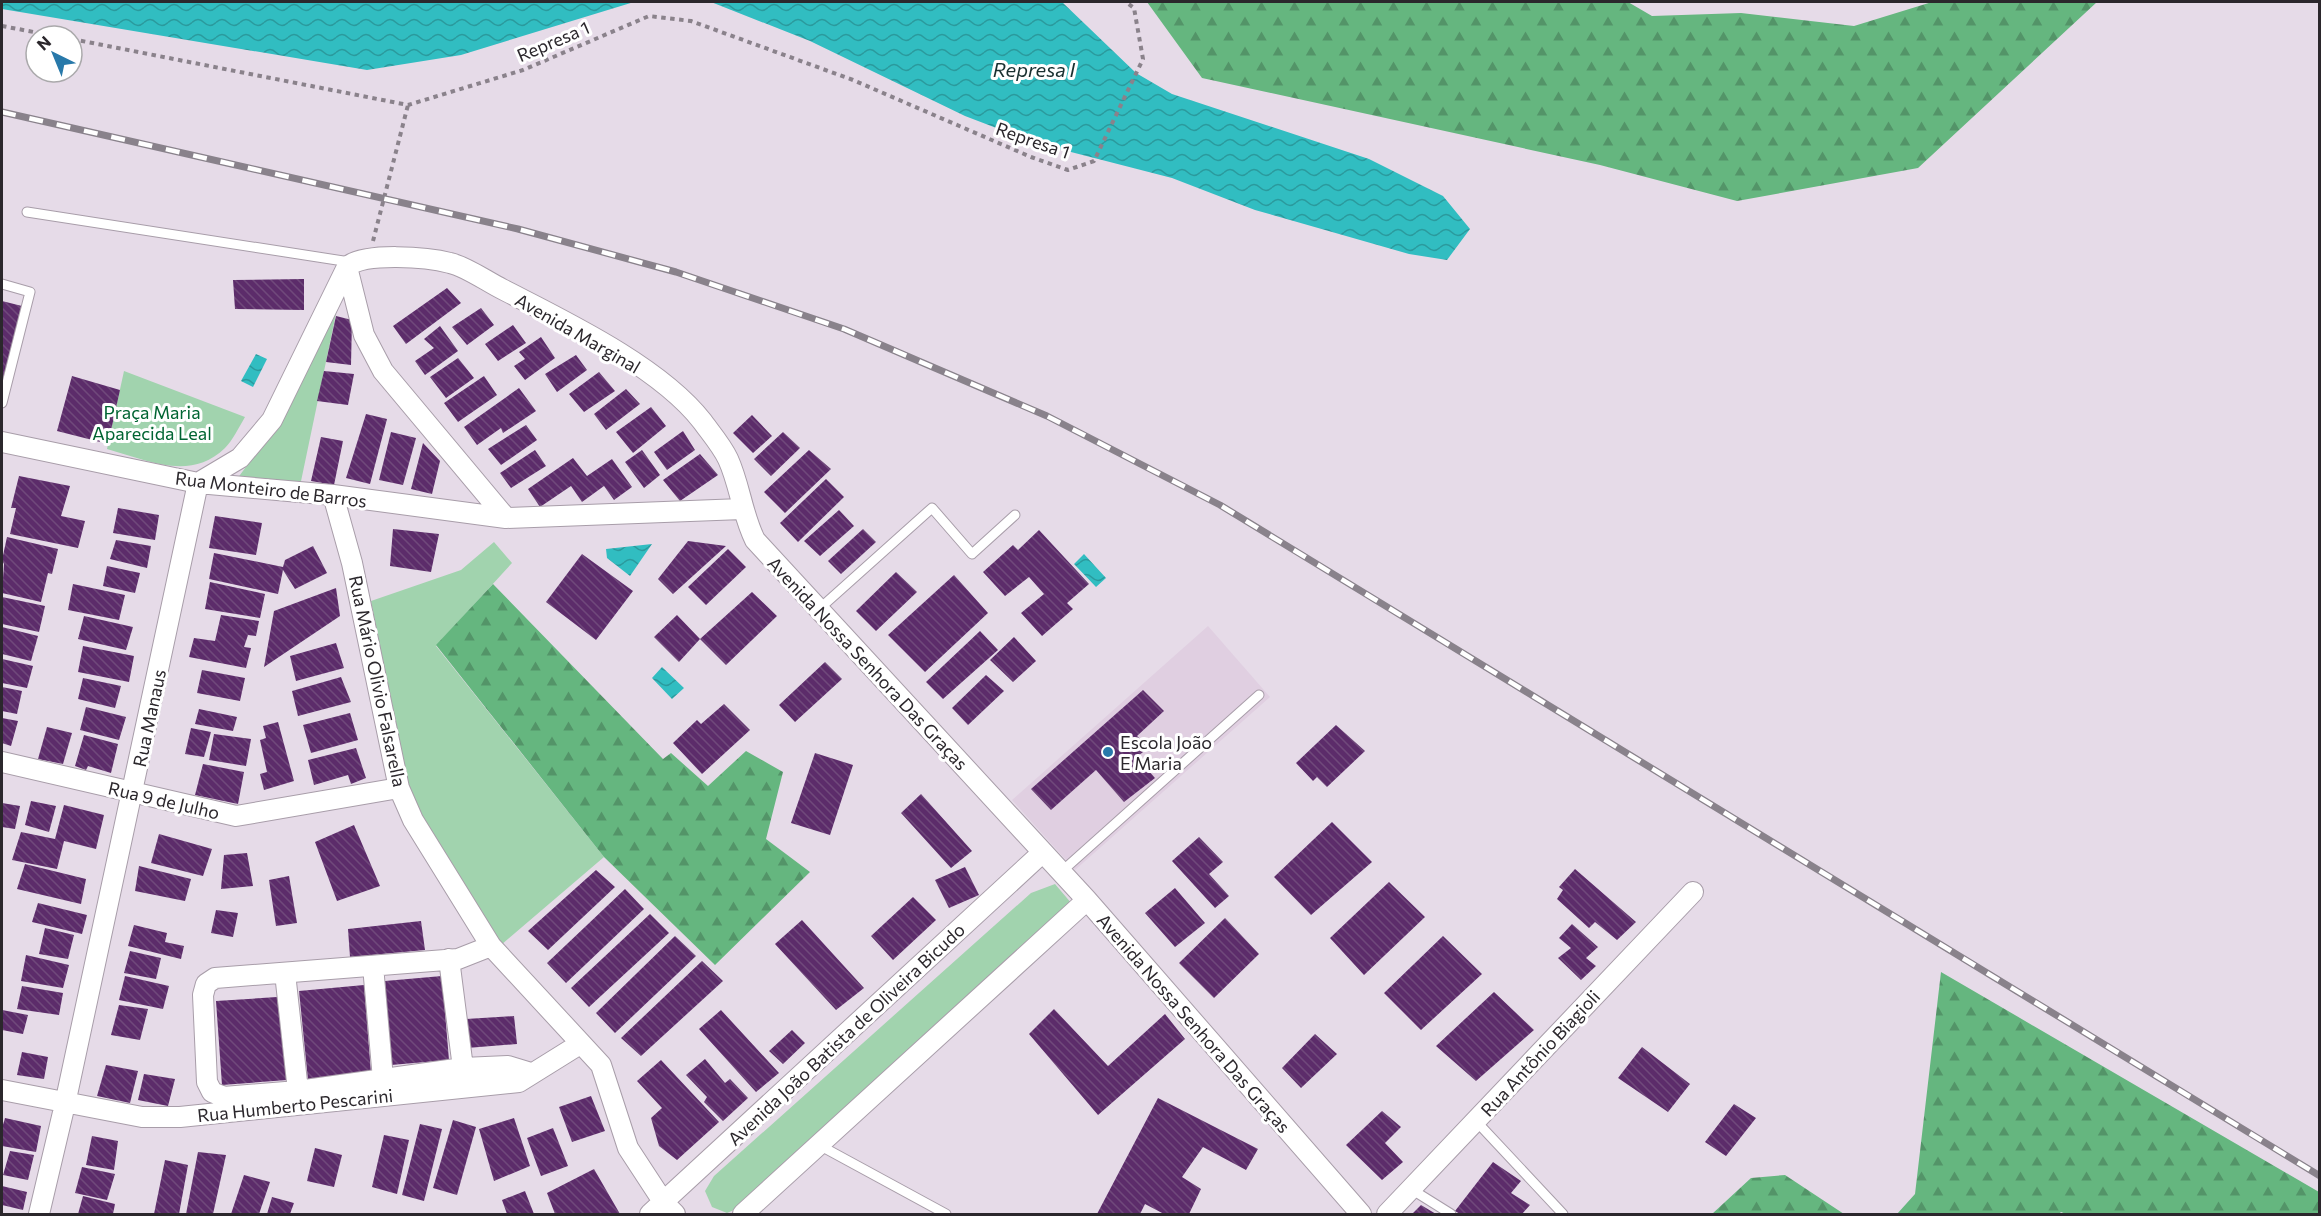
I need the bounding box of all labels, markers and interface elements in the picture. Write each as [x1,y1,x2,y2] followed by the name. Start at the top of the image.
[513,16,593,66] street label: Represa 1
[24,24,84,84] north arrow
[33,32,54,54] text: N
[993,57,1076,81] water label: Represa I
[993,117,1073,163] street label: Represa 1
[512,288,644,378] street label: Avenida Marginal
[92,401,212,444] park label: Praça Maria Aparecida Leal
[174,466,368,512] street label: Rua Monteiro de Barros
[763,552,973,774] street label: Avenida Nossa Senhora Das Graças
[345,573,411,789] street label: Rua Mário Olivio Falsarella
[128,667,170,769] street label: Rua Manaus
[1120,731,1212,774] place label: Escola João E Maria
[1101,745,1115,759] marker: Escola João E Maria
[106,777,222,823] street label: Rua 9 de Julho
[1093,909,1295,1137] street label: Avenida Nossa Senhora Das Graças
[723,918,969,1150] street label: Avenida João Batista de Oliveira Bicudo
[1476,985,1604,1121] street label: Rua Antônio Biagioli
[196,1084,394,1126] street label: Rua Humberto Pescarini

